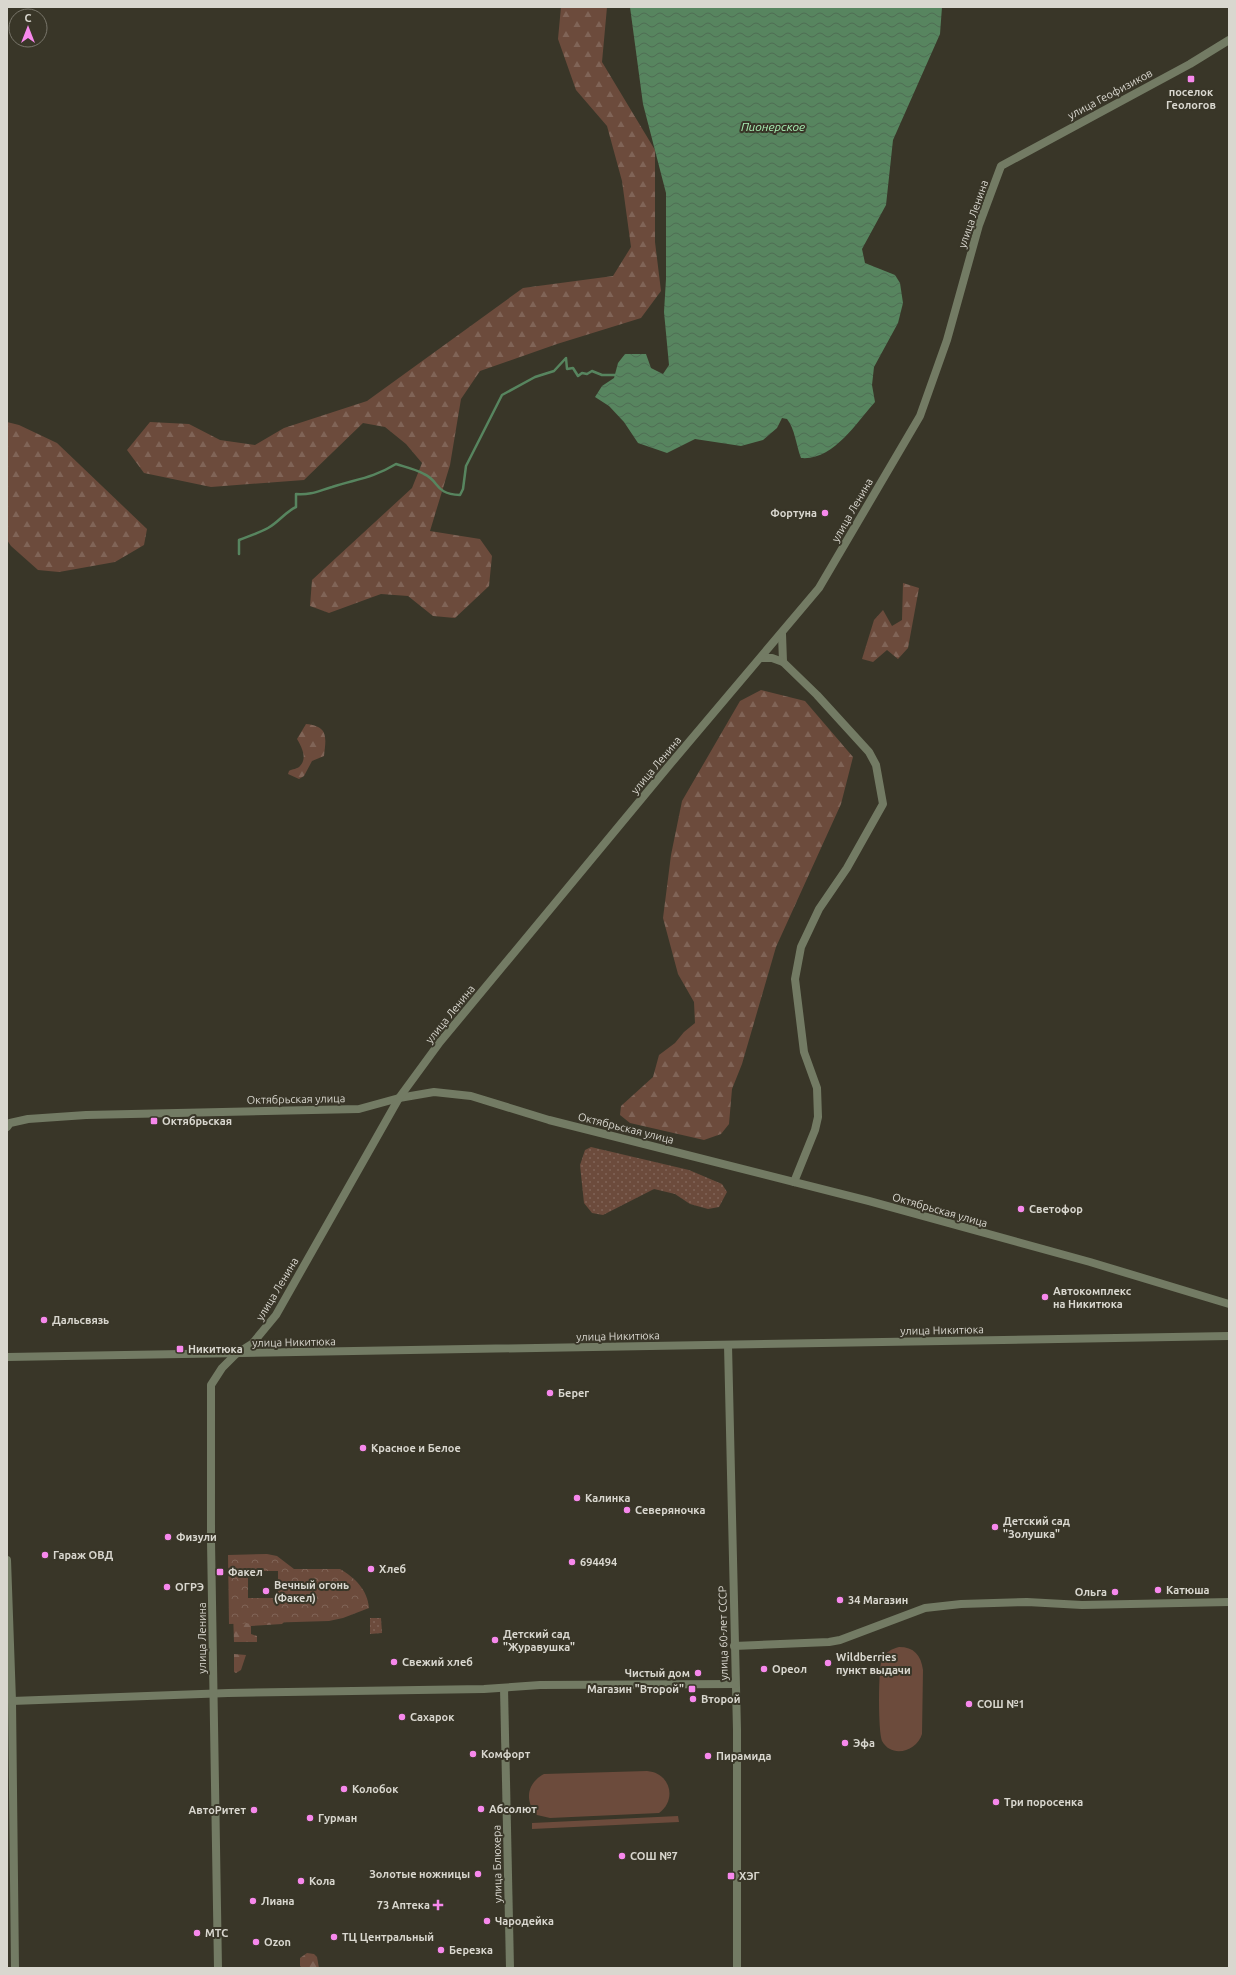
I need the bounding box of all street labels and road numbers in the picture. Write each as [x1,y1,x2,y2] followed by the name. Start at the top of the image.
[1066,67,1154,121] street label: улица Геофизиков
[956,178,990,250] street label: улица Ленина
[829,476,875,544] street label: улица Ленина
[628,734,684,796] street label: улица Ленина
[423,983,477,1045] street label: улица Ленина
[247,1092,345,1106] street label: Октябрьская улица
[577,1110,675,1146] street label: Октябрьская улица
[891,1191,989,1229] street label: Октябрьская улица
[253,1255,301,1323] street label: улица Ленина
[900,1323,984,1337] street label: улица Никитюка
[576,1329,660,1343] street label: улица Никитюка
[252,1335,336,1349] street label: улица Никитюка
[716,1585,730,1680] street label: улица 60-лет СССР
[196,1602,208,1674] street label: улица Ленина
[490,1825,504,1903] street label: улица Блюхера

